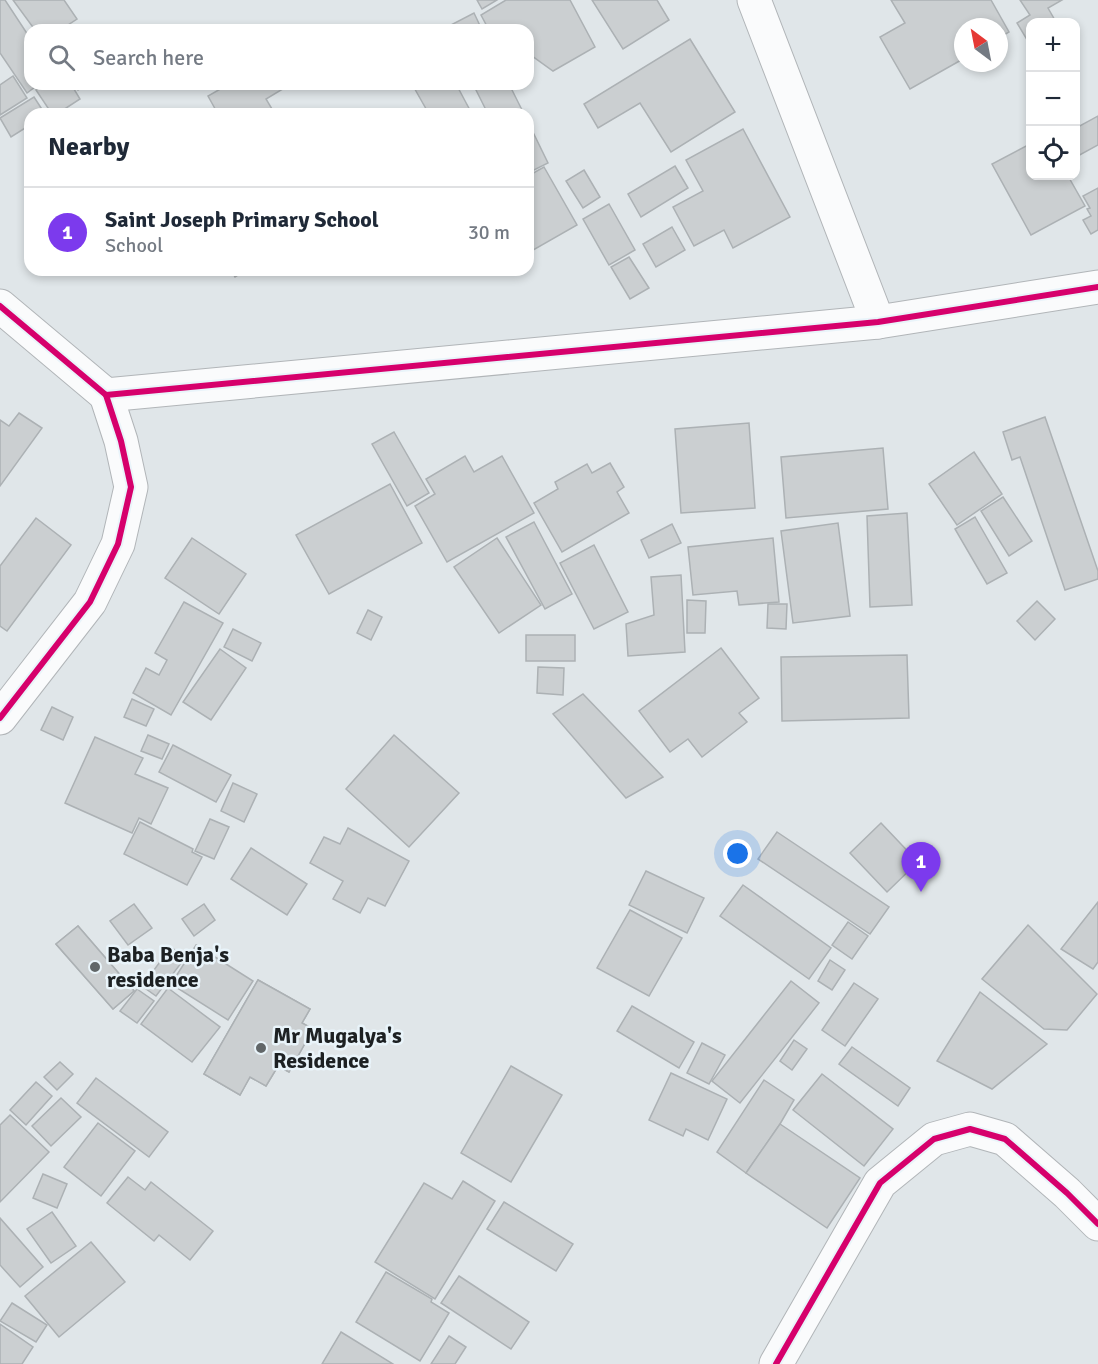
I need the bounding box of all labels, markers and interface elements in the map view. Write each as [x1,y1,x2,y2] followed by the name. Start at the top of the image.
[954,18,1008,72] north arrow
[1026,18,1080,180] map controls
[1026,18,1080,72] button: +
[24,24,534,90] search box
[45,41,78,74] icon: search
[93,44,204,71] text: Search here
[1026,72,1080,126] button: −
[1026,126,1080,180] button: locate
[48,131,129,163] text: Nearby
[105,206,379,233] text: Saint Joseph Primary School
[62,220,73,245] text: 1
[468,220,510,245] text: 30 m
[105,233,163,258] text: School
[723,839,752,868] your location
[902,842,940,892] pin: 1
[107,941,229,993] place label: Baba Benja's residence
[88,960,102,974] marker: Baba Benja's residence
[273,1022,402,1074] place label: Mr Mugalya's Residence
[254,1041,268,1055] marker: Mr Mugalya's Residence

